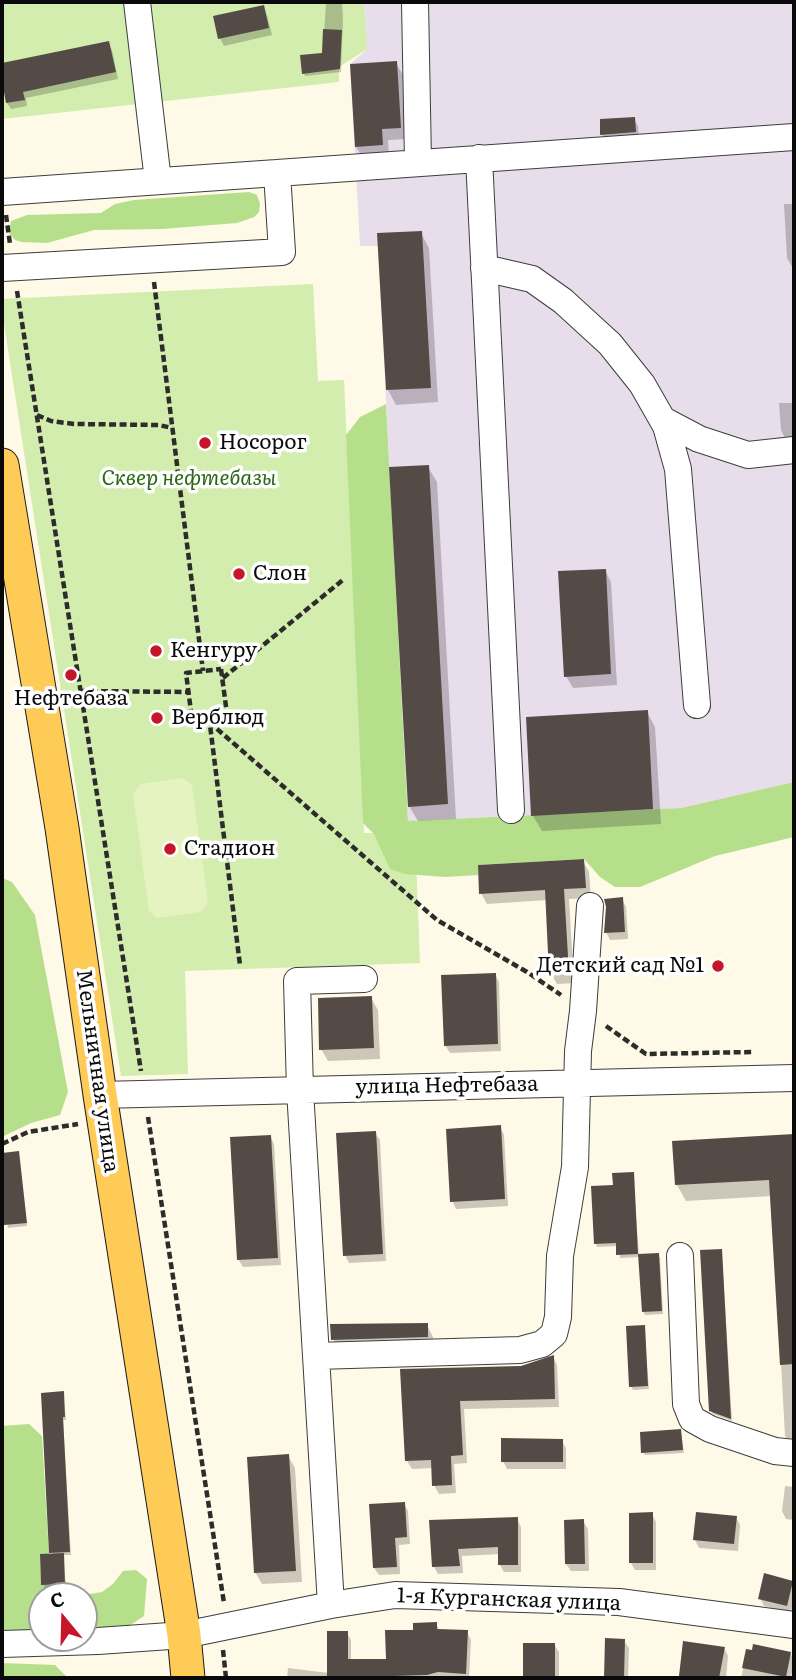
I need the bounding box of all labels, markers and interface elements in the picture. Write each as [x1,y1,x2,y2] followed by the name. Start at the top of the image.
[219,430,307,456] place label: Носорог
[197,435,213,451] marker: Носорог
[101,466,277,492] park label: Сквер нефтебазы
[253,561,307,587] place label: Слон
[231,566,247,582] marker: Слон
[170,638,257,664] place label: Кенгуру
[148,643,164,659] marker: Кенгуру
[63,667,79,683] marker: Нефтебаза
[14,686,128,712] place label: Нефтебаза
[171,705,264,731] place label: Верблюд
[149,710,165,726] marker: Верблюд
[184,836,275,862] place label: Стадион
[162,841,178,857] marker: Стадион
[537,953,704,979] place label: Детский сад №1
[710,958,726,974] marker: Детский сад №1
[70,968,124,1174] street label: Мельничная улица
[355,1072,539,1100] street label: улица Нефтебаза
[28,1582,98,1652] north arrow
[397,1583,621,1617] street label: 1-я Курганская улица
[46,1584,68,1614] text: С

